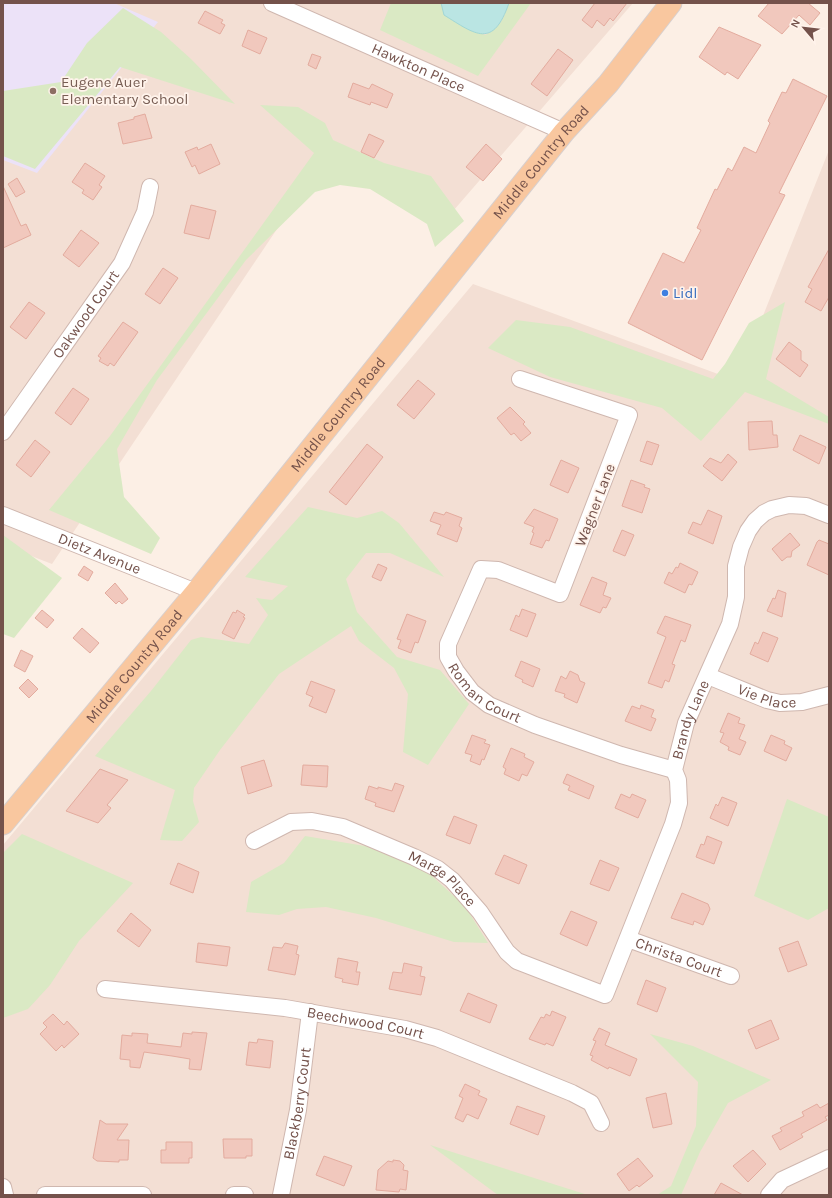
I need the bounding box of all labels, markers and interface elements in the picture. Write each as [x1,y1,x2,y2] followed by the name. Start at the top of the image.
[784,8,824,48] north arrow
[788,17,803,30] text: N
[369,39,468,96] street label: Hawkton Place
[61,73,188,108] place label: Eugene Auer Elementary School
[48,86,58,96] marker: Eugene Auer Elementary School
[489,101,593,223] street label: Middle Country Road
[49,266,123,362] street label: Oakwood Court
[673,284,698,302] place label: Lidl
[660,288,670,298] marker: Lidl
[287,353,389,476] street label: Middle Country Road
[571,461,619,549] street label: Wagner Lane
[55,529,144,578] street label: Dietz Avenue
[82,606,186,727] street label: Middle Country Road
[444,659,524,727] street label: Roman Court
[668,677,713,761] street label: Brandy Lane
[735,680,797,712] street label: Vie Place
[405,847,480,910] street label: Marge Place
[633,933,725,981] street label: Christa Court
[306,1003,427,1043] street label: Beechwood Court
[279,1046,315,1161] street label: Blackberry Court

